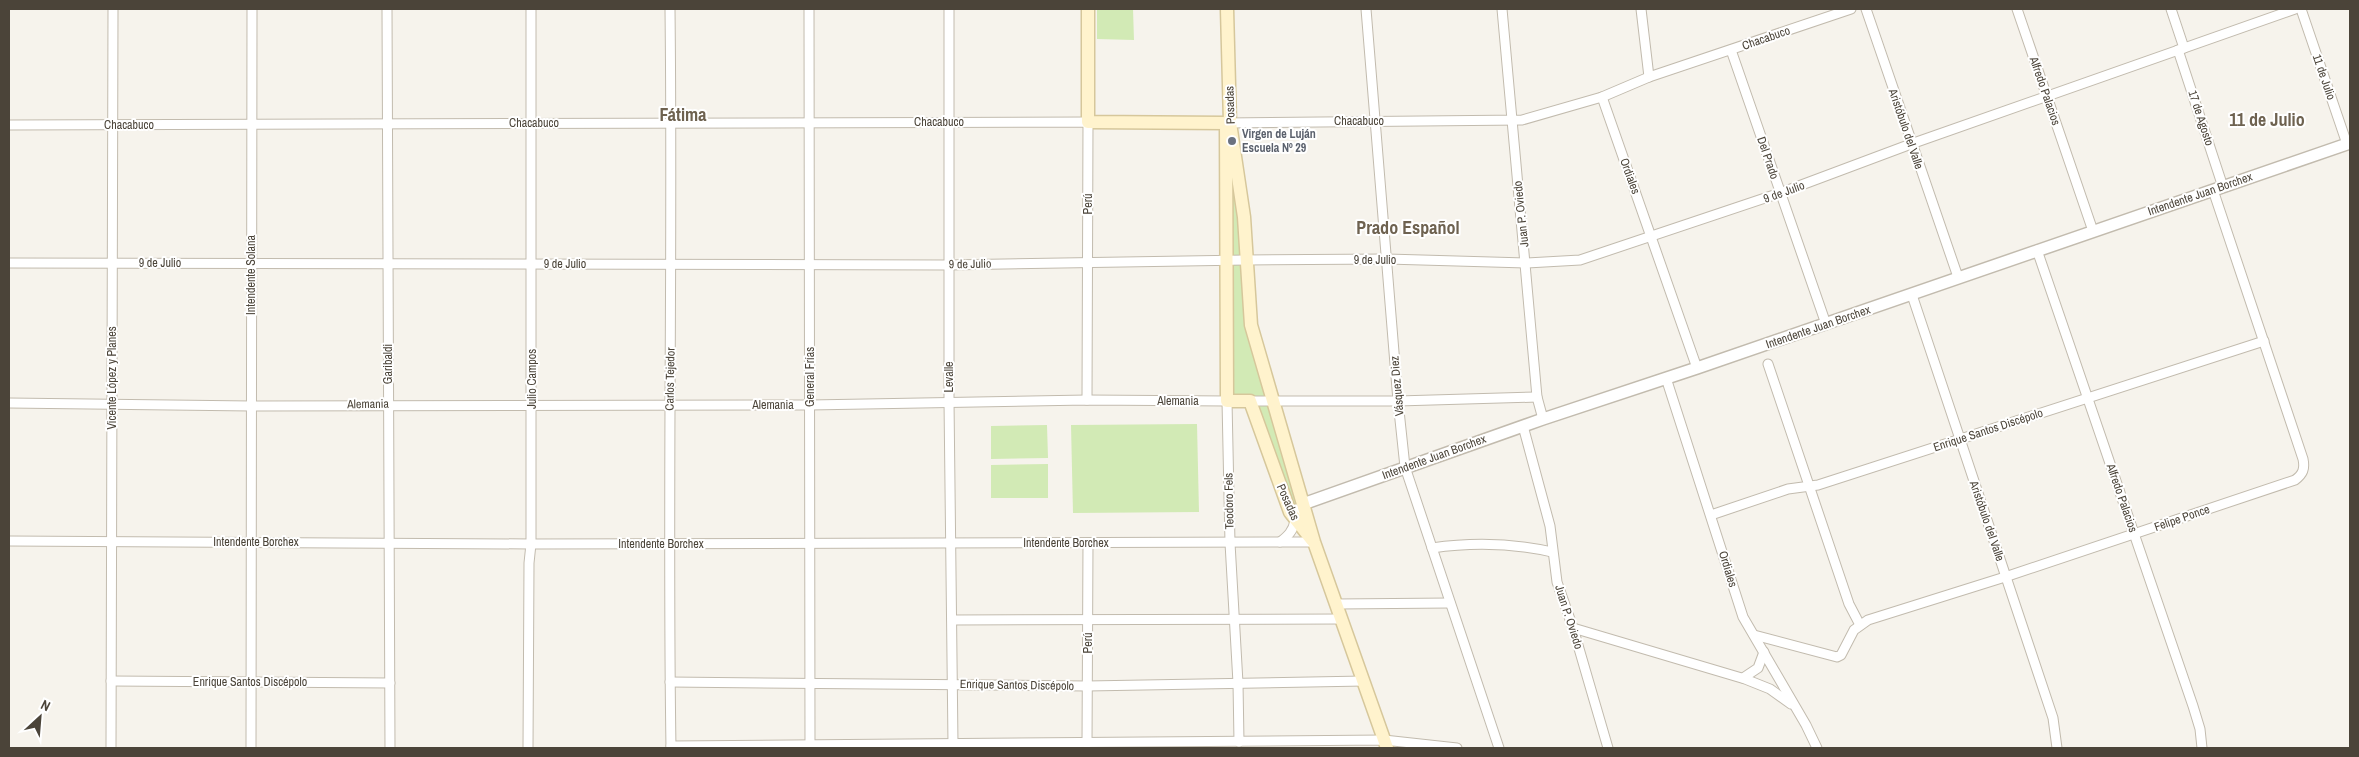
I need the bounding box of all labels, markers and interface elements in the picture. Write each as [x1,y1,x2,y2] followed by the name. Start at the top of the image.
[1740,22,1792,54] street label: Chacabuco
[2309,52,2339,102] street label: 11 de Julio
[2025,54,2064,128] street label: Alfredo Palacios
[1221,86,1239,124] street label: Posadas
[1884,86,1927,171] street label: Aristóbulo del Valle
[2185,88,2217,148] street label: 17 de Agosto
[660,102,707,127] district label: Fátima
[2229,107,2305,132] district label: 11 de Julio
[1334,113,1384,129] street label: Chacabuco
[914,114,964,130] street label: Chacabuco
[509,115,559,131] street label: Chacabuco
[104,117,154,133] street label: Chacabuco
[1242,126,1316,156] place label: Virgen de Luján Escuela Nº 29
[1226,135,1238,147] marker: Virgen de Luján Escuela Nº 29
[1753,135,1783,181] street label: Del Prado
[1616,156,1644,196] street label: Ordiales
[2146,169,2254,219] street label: Intendente Juan Borchex
[1761,177,1807,207] street label: 9 de Julio
[1510,180,1532,248] street label: Juan P. Oviedo
[1080,194,1096,214] street label: Perú
[1356,215,1460,240] district label: Prado Español
[243,235,259,315] street label: Intendente Solana
[1354,252,1396,268] street label: 9 de Julio
[139,255,181,271] street label: 9 de Julio
[544,256,586,272] street label: 9 de Julio
[949,256,991,272] street label: 9 de Julio
[1764,302,1872,352] street label: Intendente Juan Borchex
[104,326,120,430] street label: Vicente López y Planes
[380,344,396,384] street label: Garibaldi
[661,347,679,411] street label: Carlos Tejedor
[802,347,818,407] street label: General Frías
[524,349,540,409] street label: Julio Campos
[1386,355,1408,417] street label: Vásquez Diez
[941,361,957,393] street label: Levalle
[1156,393,1199,409] street label: Alemania
[346,396,389,412] street label: Alemania
[751,397,794,413] street label: Alemania
[1931,405,2045,455] street label: Enrique Santos Discépolo
[1380,431,1488,483] street label: Intendente Juan Borchex
[2102,461,2141,535] street label: Alfredo Palacios
[1221,473,1237,529] street label: Teodoro Fels
[1965,478,2008,563] street label: Aristóbulo del Valle
[1273,481,1303,523] street label: Posadas
[2152,501,2212,535] street label: Felipe Ponce
[213,534,299,550] street label: Intendente Borchex
[1023,535,1109,551] street label: Intendente Borchex
[618,536,704,552] street label: Intendente Borchex
[1715,549,1741,589] street label: Ordiales
[1551,583,1587,651] street label: Juan P. Oviedo
[1080,633,1096,653] street label: Perú
[193,674,307,690] street label: Enrique Santos Discépolo
[960,676,1074,694] street label: Enrique Santos Discépolo
[15,692,65,742] north arrow
[38,695,53,715] text: N

